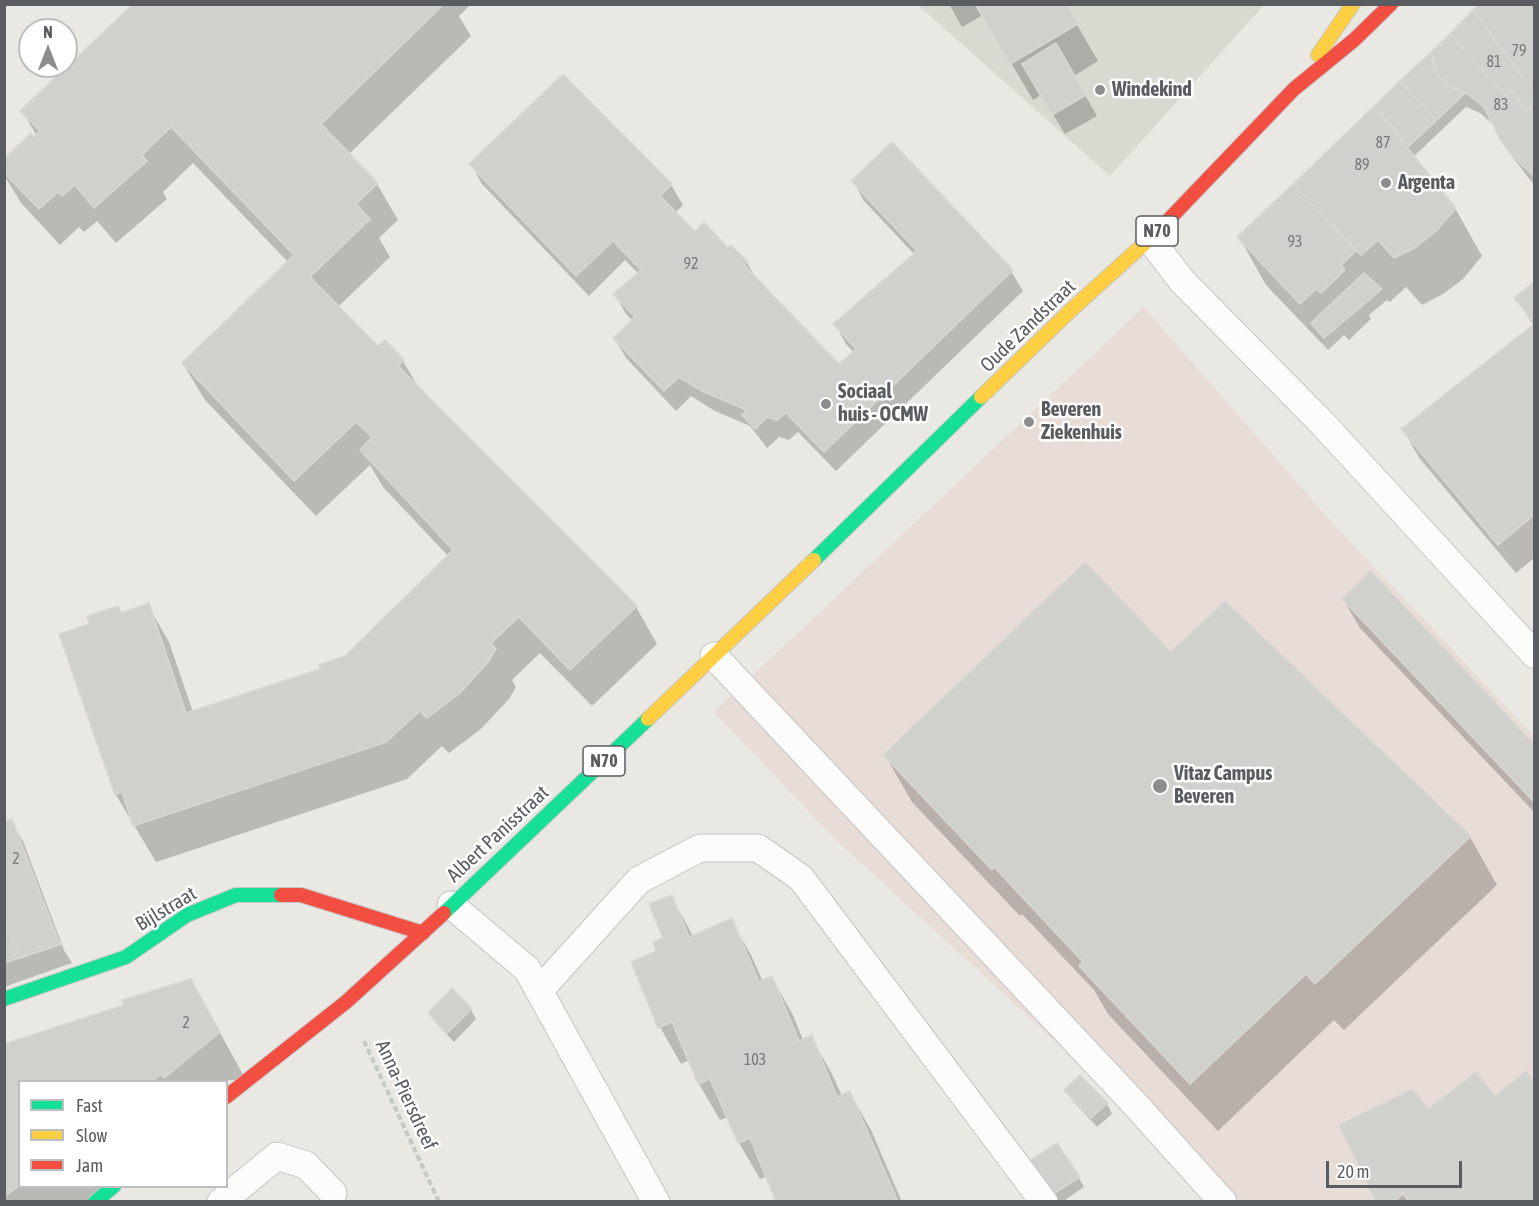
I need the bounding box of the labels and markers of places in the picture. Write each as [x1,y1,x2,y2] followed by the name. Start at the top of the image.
[1112,78,1192,102] place label: Windekind
[1093,83,1107,97] marker: Windekind
[1398,171,1455,195] place label: Argenta
[1379,176,1393,190] marker: Argenta
[838,380,928,427] place label: Sociaal huis - OCMW
[819,397,833,411] marker: Sociaal huis - OCMW
[1041,398,1122,445] place label: Beveren Ziekenhuis
[1022,415,1036,429] marker: Beveren Ziekenhuis
[1174,762,1272,809] place label: Vitaz Campus Beveren
[1151,777,1169,795] marker: Vitaz Campus Beveren

